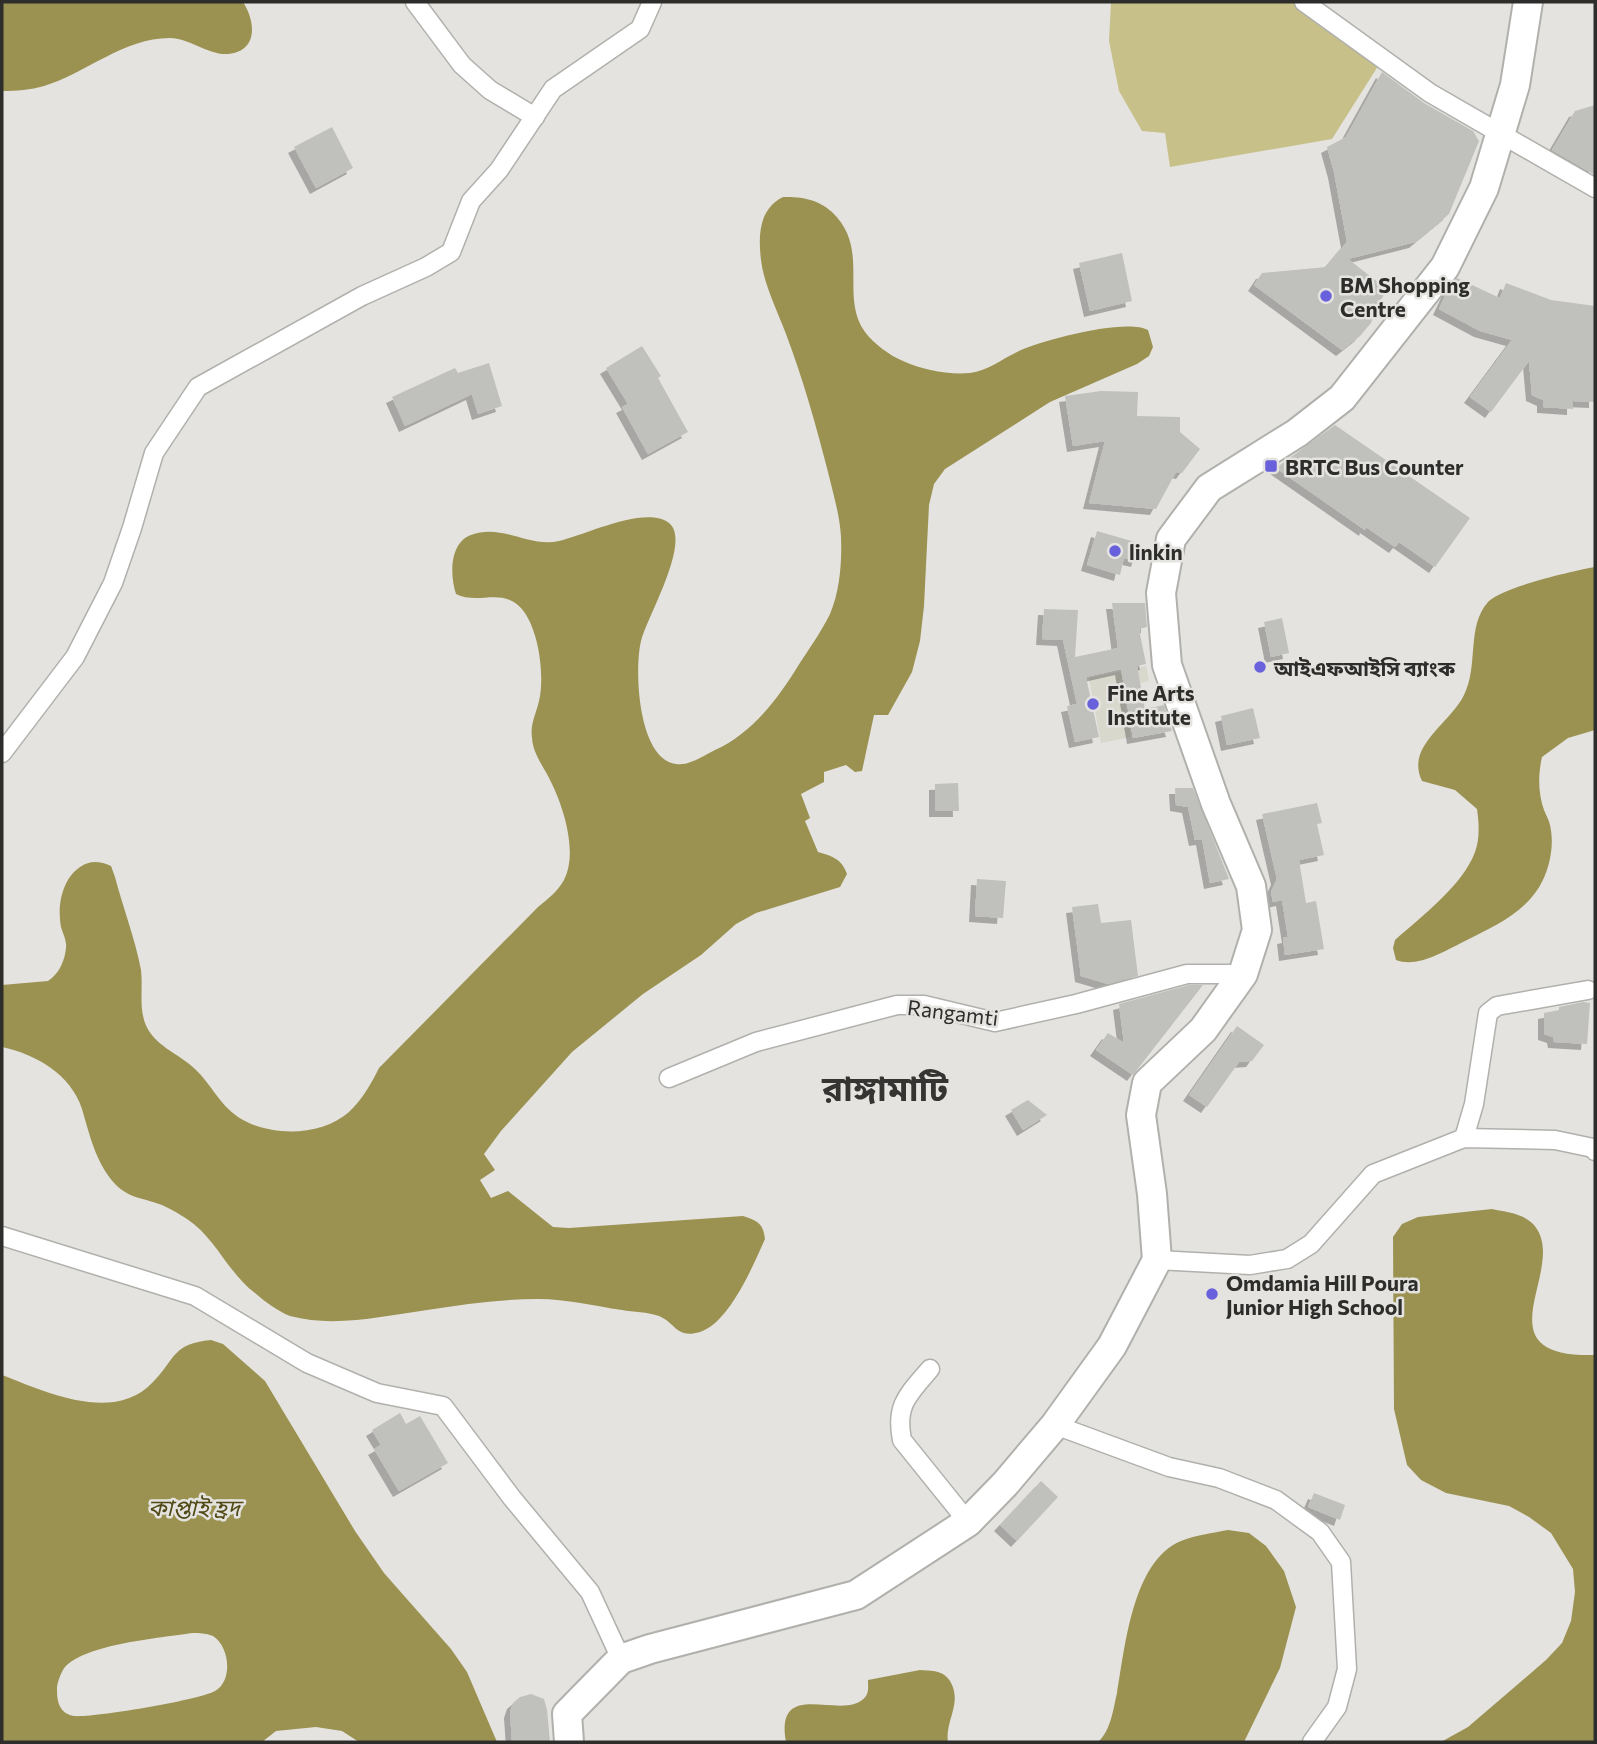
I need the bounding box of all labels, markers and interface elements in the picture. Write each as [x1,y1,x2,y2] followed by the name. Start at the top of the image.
[1340,272,1470,321] place label: BM Shopping Centre
[1318,288,1334,304] marker: BM Shopping Centre
[1285,454,1464,479] place label: BRTC Bus Counter
[1263,458,1279,474] marker: BRTC Bus Counter
[1129,539,1183,564] place label: linkin
[1107,543,1123,559] marker: linkin
[1273,655,1456,680] place label: আইএফআইসি ব্যাংক
[1252,659,1268,675] marker: আইএফআইসি ব্যাংক
[1107,680,1195,729] place label: Fine Arts Institute
[1085,696,1101,712] marker: Fine Arts Institute
[906,994,1000,1030] street label: Rangamti
[821,1065,948,1108] district label: রাঙ্গামাটি
[1226,1270,1418,1319] place label: Omdamia Hill Poura Junior High School
[1204,1286,1220,1302] marker: Omdamia Hill Poura Junior High School
[148,1493,244,1521] water label: কাপ্তাই হ্রদ

